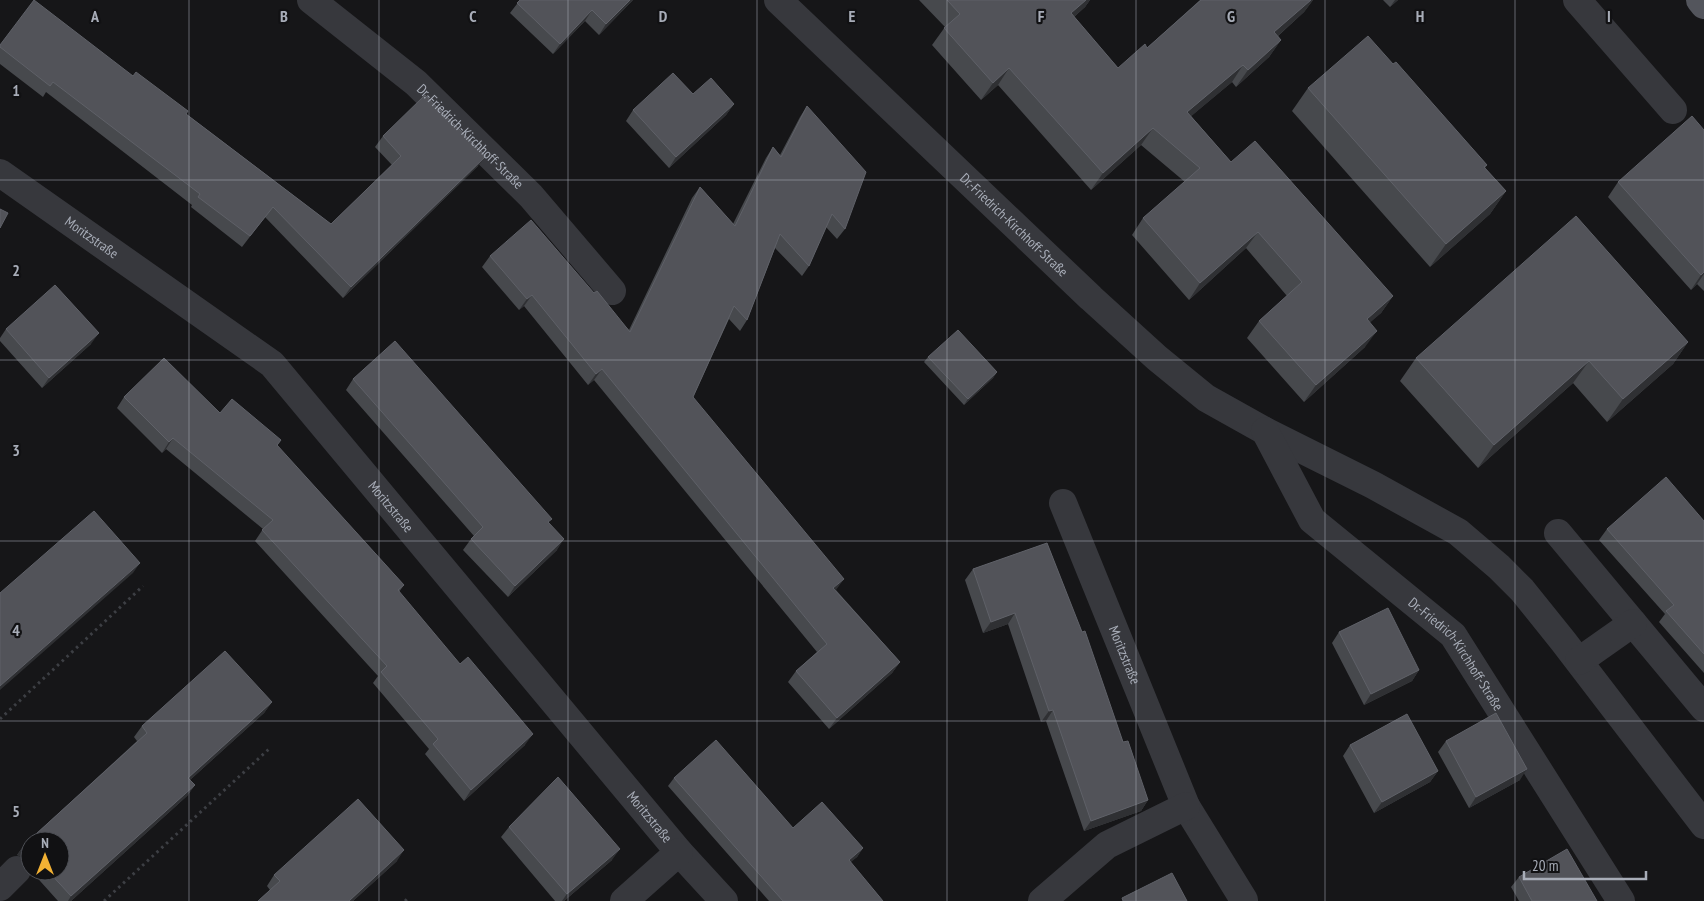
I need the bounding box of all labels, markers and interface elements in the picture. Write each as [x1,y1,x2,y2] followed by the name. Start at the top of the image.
[90,6,100,26] text: A
[280,6,288,26] text: B
[469,6,477,26] text: C
[659,6,668,26] text: D
[849,6,856,26] text: E
[1038,6,1045,26] text: F
[1227,6,1235,26] text: G
[1416,6,1424,26] text: H
[1607,6,1611,26] text: I
[12,80,20,100] text: 1
[413,80,528,193] street label: Dr.-Friedrich-Kirchhoff-Straße
[956,169,1072,281] street label: Dr.-Friedrich-Kirchhoff-Straße
[61,212,122,263] street label: Moritzstraße
[12,260,20,280] text: 2
[12,440,20,460] text: 3
[364,477,418,536] street label: Moritzstraße
[1405,593,1508,714] street label: Dr.-Friedrich-Kirchhoff-Straße
[12,620,20,640] text: 4
[1105,623,1145,687] street label: Moritzstraße
[623,787,676,846] street label: Moritzstraße
[12,801,20,821] text: 5
[20,831,70,881] north arrow
[41,834,49,852] text: N
[1524,848,1646,880] scale bar
[1532,856,1558,875] text: 20 m

